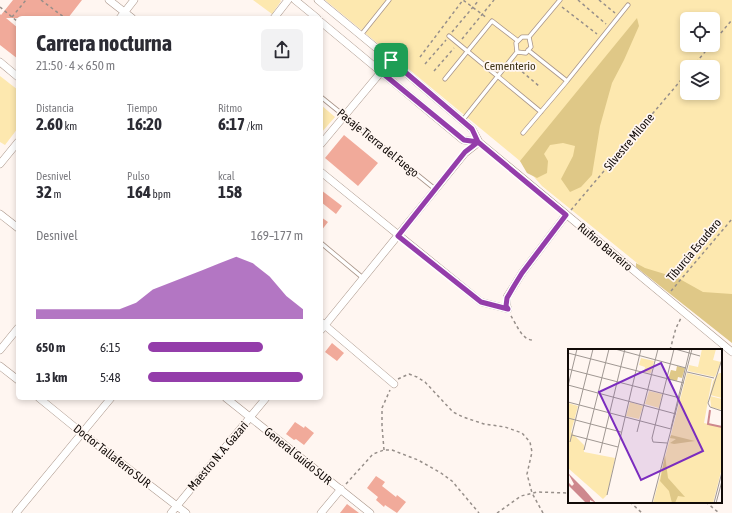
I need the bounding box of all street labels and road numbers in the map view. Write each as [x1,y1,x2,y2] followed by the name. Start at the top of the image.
[334,106,422,180] street label: Pasaje Tierra del Fuego
[601,111,657,173] street label: Silvestre Milone
[664,216,724,284] street label: Tiburcia Escudero
[575,220,635,274] street label: Rufino Barreiro
[185,418,251,494] street label: Maestro N. A. Gazari
[71,421,153,491] street label: Doctor Tallaferro SUR
[261,425,335,487] street label: General Guido SUR

